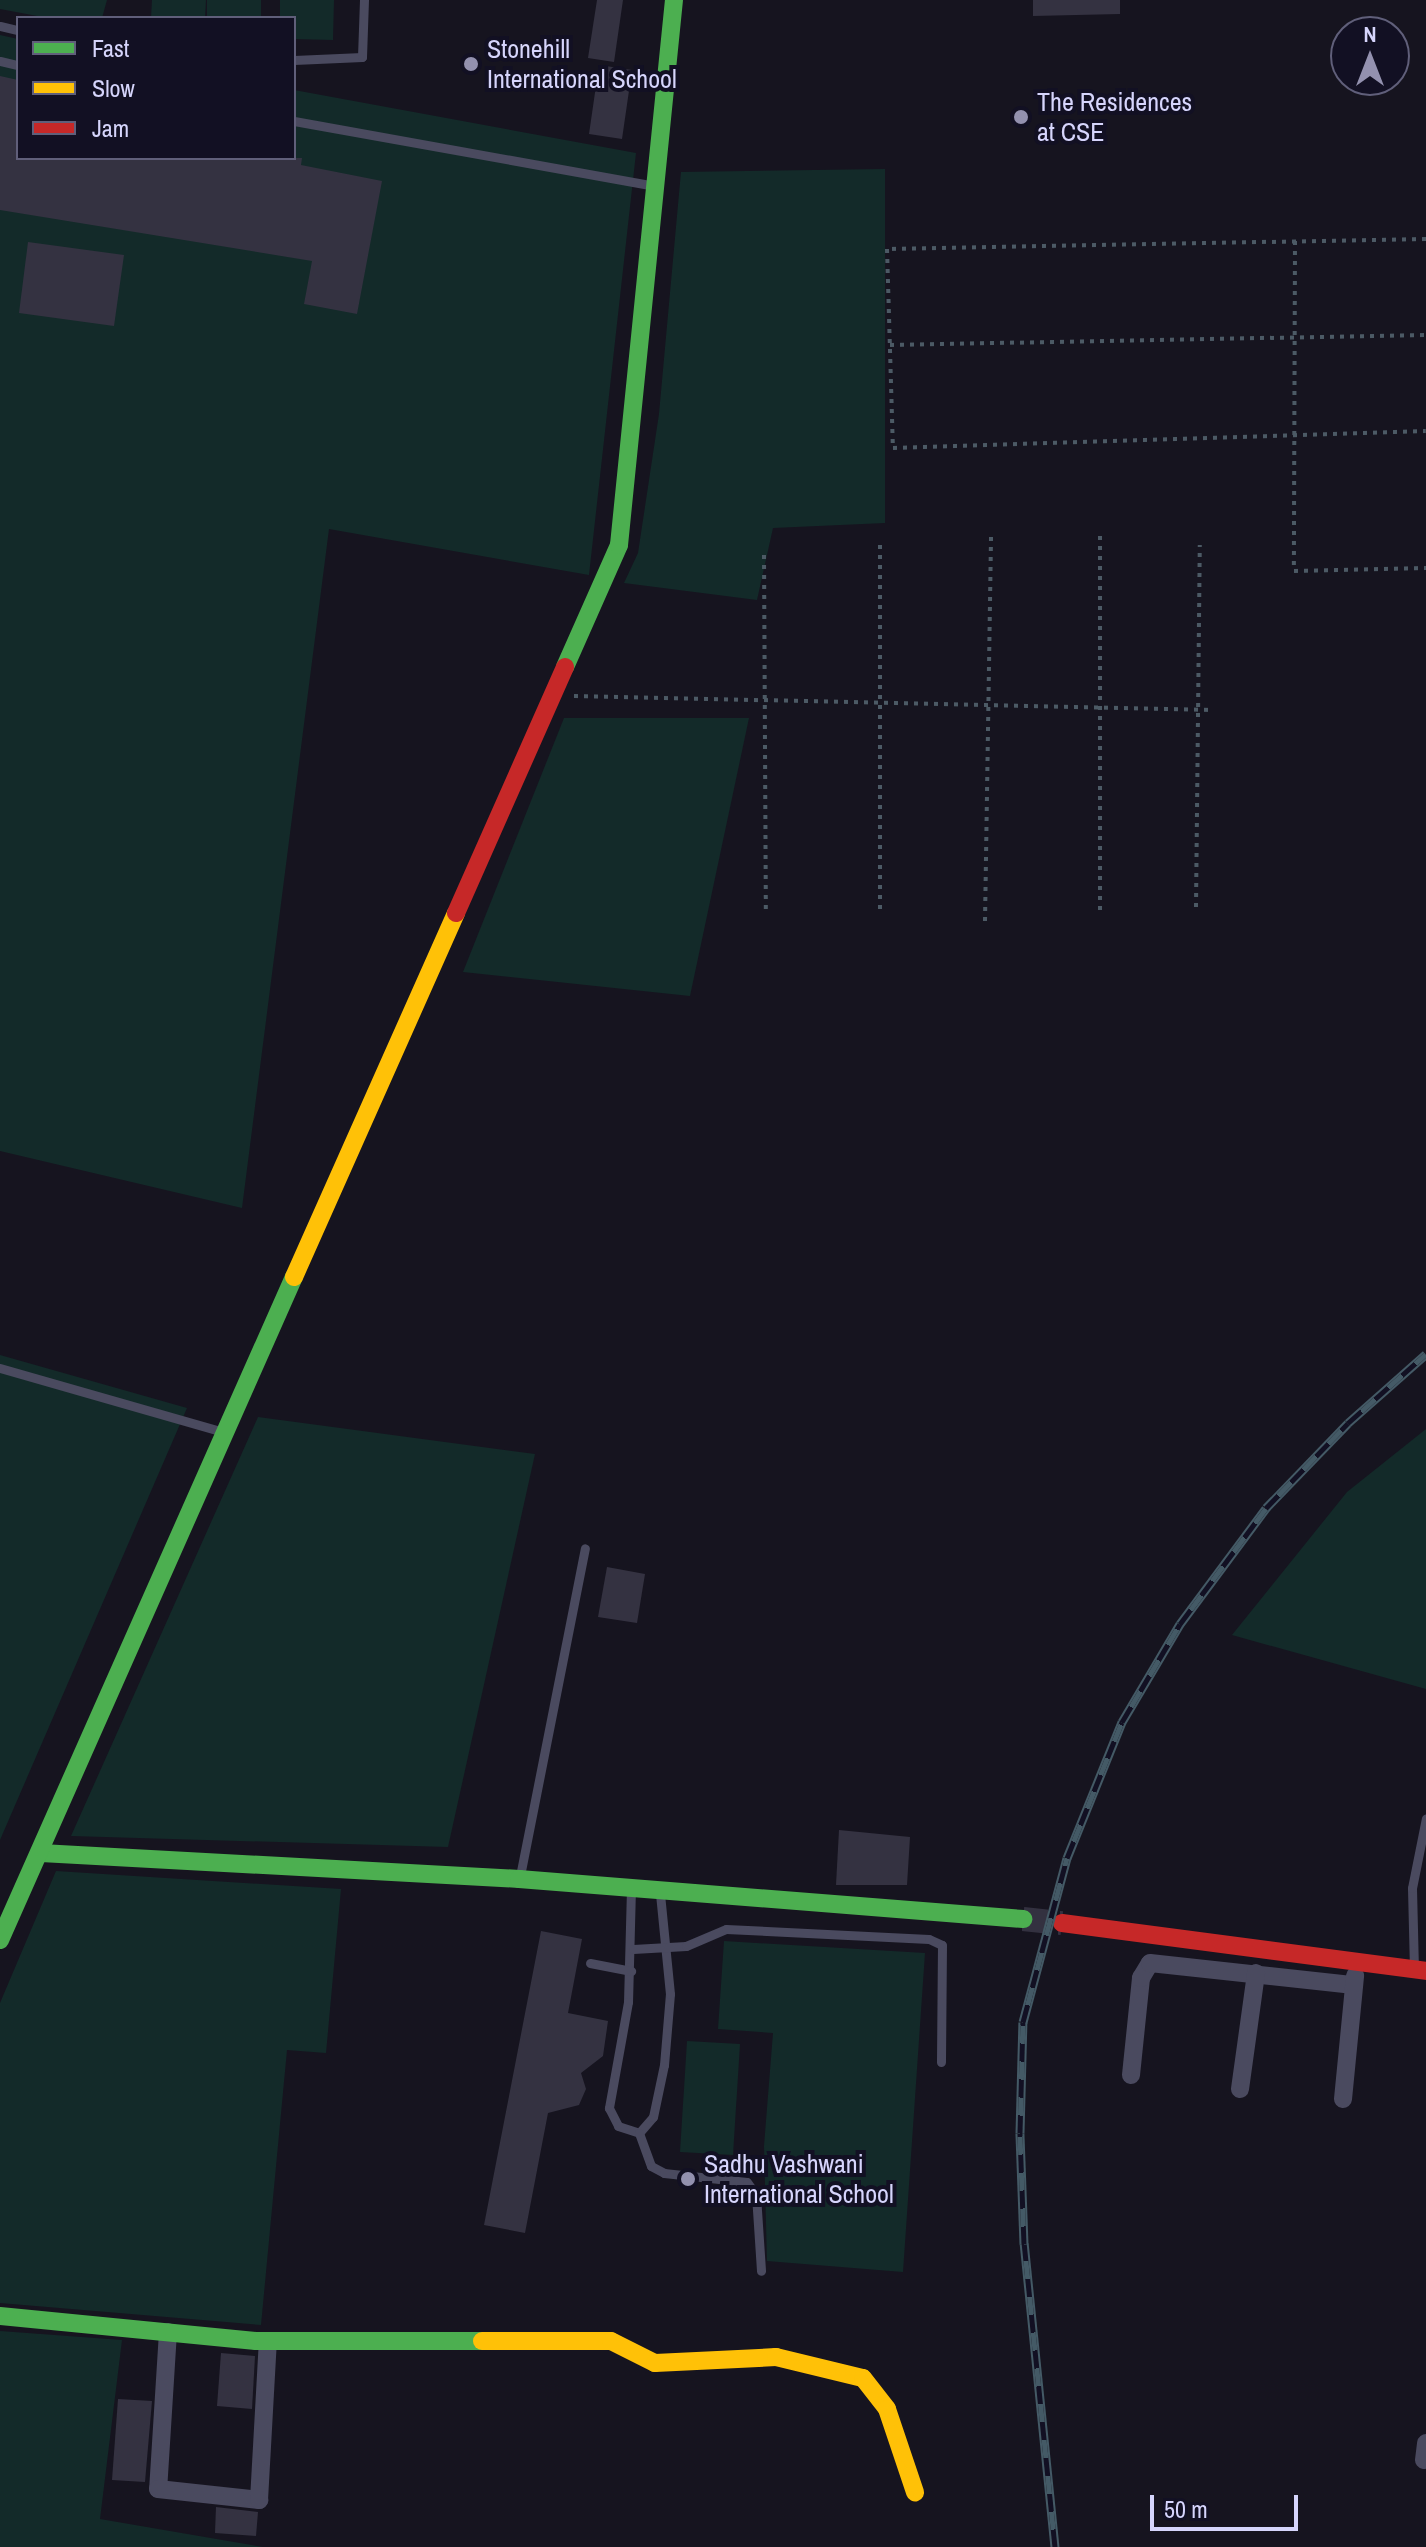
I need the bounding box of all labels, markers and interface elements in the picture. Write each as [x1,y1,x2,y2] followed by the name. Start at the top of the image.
[16,16,296,160] legend
[1330,16,1410,96] north arrow
[1363,19,1377,49] text: N
[92,32,129,64] text: Fast
[487,33,677,94] place label: Stonehill International School
[462,55,480,73] marker: Stonehill International School
[92,72,135,104] text: Slow
[1037,86,1192,148] place label: The Residences at CSE
[1012,108,1030,126] marker: The Residences at CSE
[92,112,129,144] text: Jam
[704,2148,894,2210] place label: Sadhu Vashwani International School
[679,2170,697,2188] marker: Sadhu Vashwani International School
[1154,2479,1302,2529] scale bar
[1164,2493,1208,2525] text: 50 m

